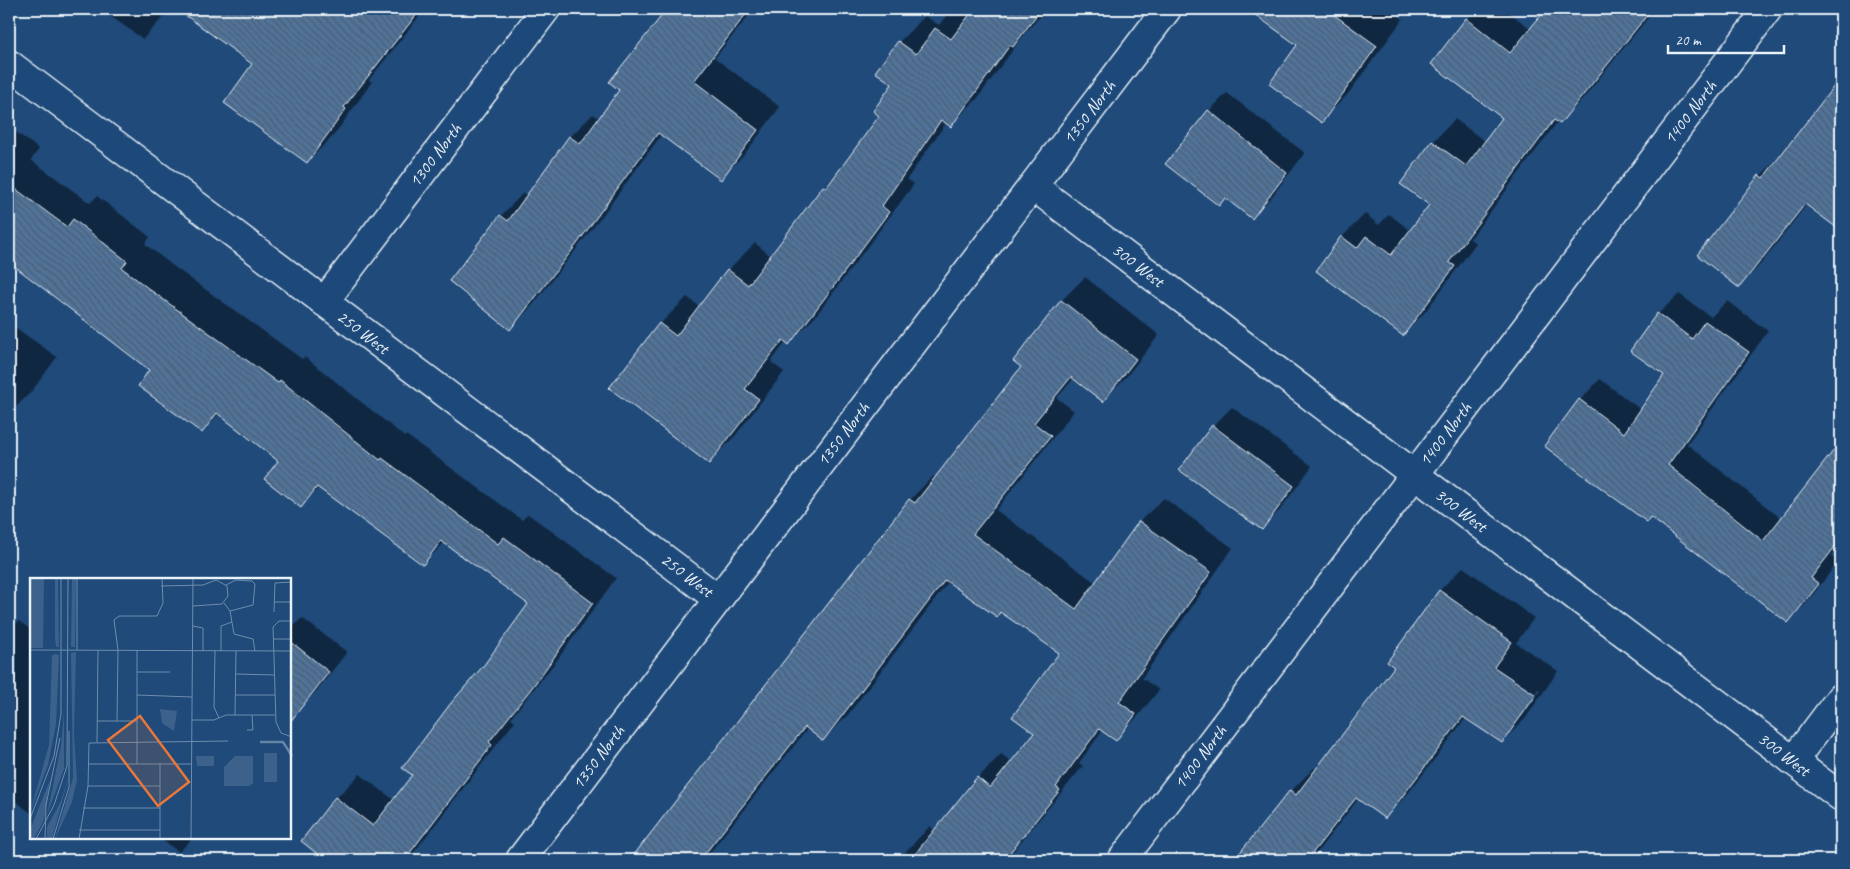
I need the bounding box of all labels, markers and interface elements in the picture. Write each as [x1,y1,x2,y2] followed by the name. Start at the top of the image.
[1668,22,1784,54] scale bar
[1675,31,1702,50] text: 20 m
[1058,75,1121,148] street label: 1350 North
[1659,75,1722,148] street label: 1400 North
[404,118,467,191] street label: 1300 North
[1108,238,1170,293] street label: 300 West
[333,305,395,360] street label: 250 West
[812,397,875,470] street label: 1350 North
[1414,397,1477,470] street label: 1400 North
[1431,483,1493,538] street label: 300 West
[657,548,719,603] street label: 250 West
[30,578,291,839] inset map
[567,720,630,793] street label: 1350 North
[1169,720,1232,793] street label: 1400 North
[1754,727,1816,782] street label: 300 West

